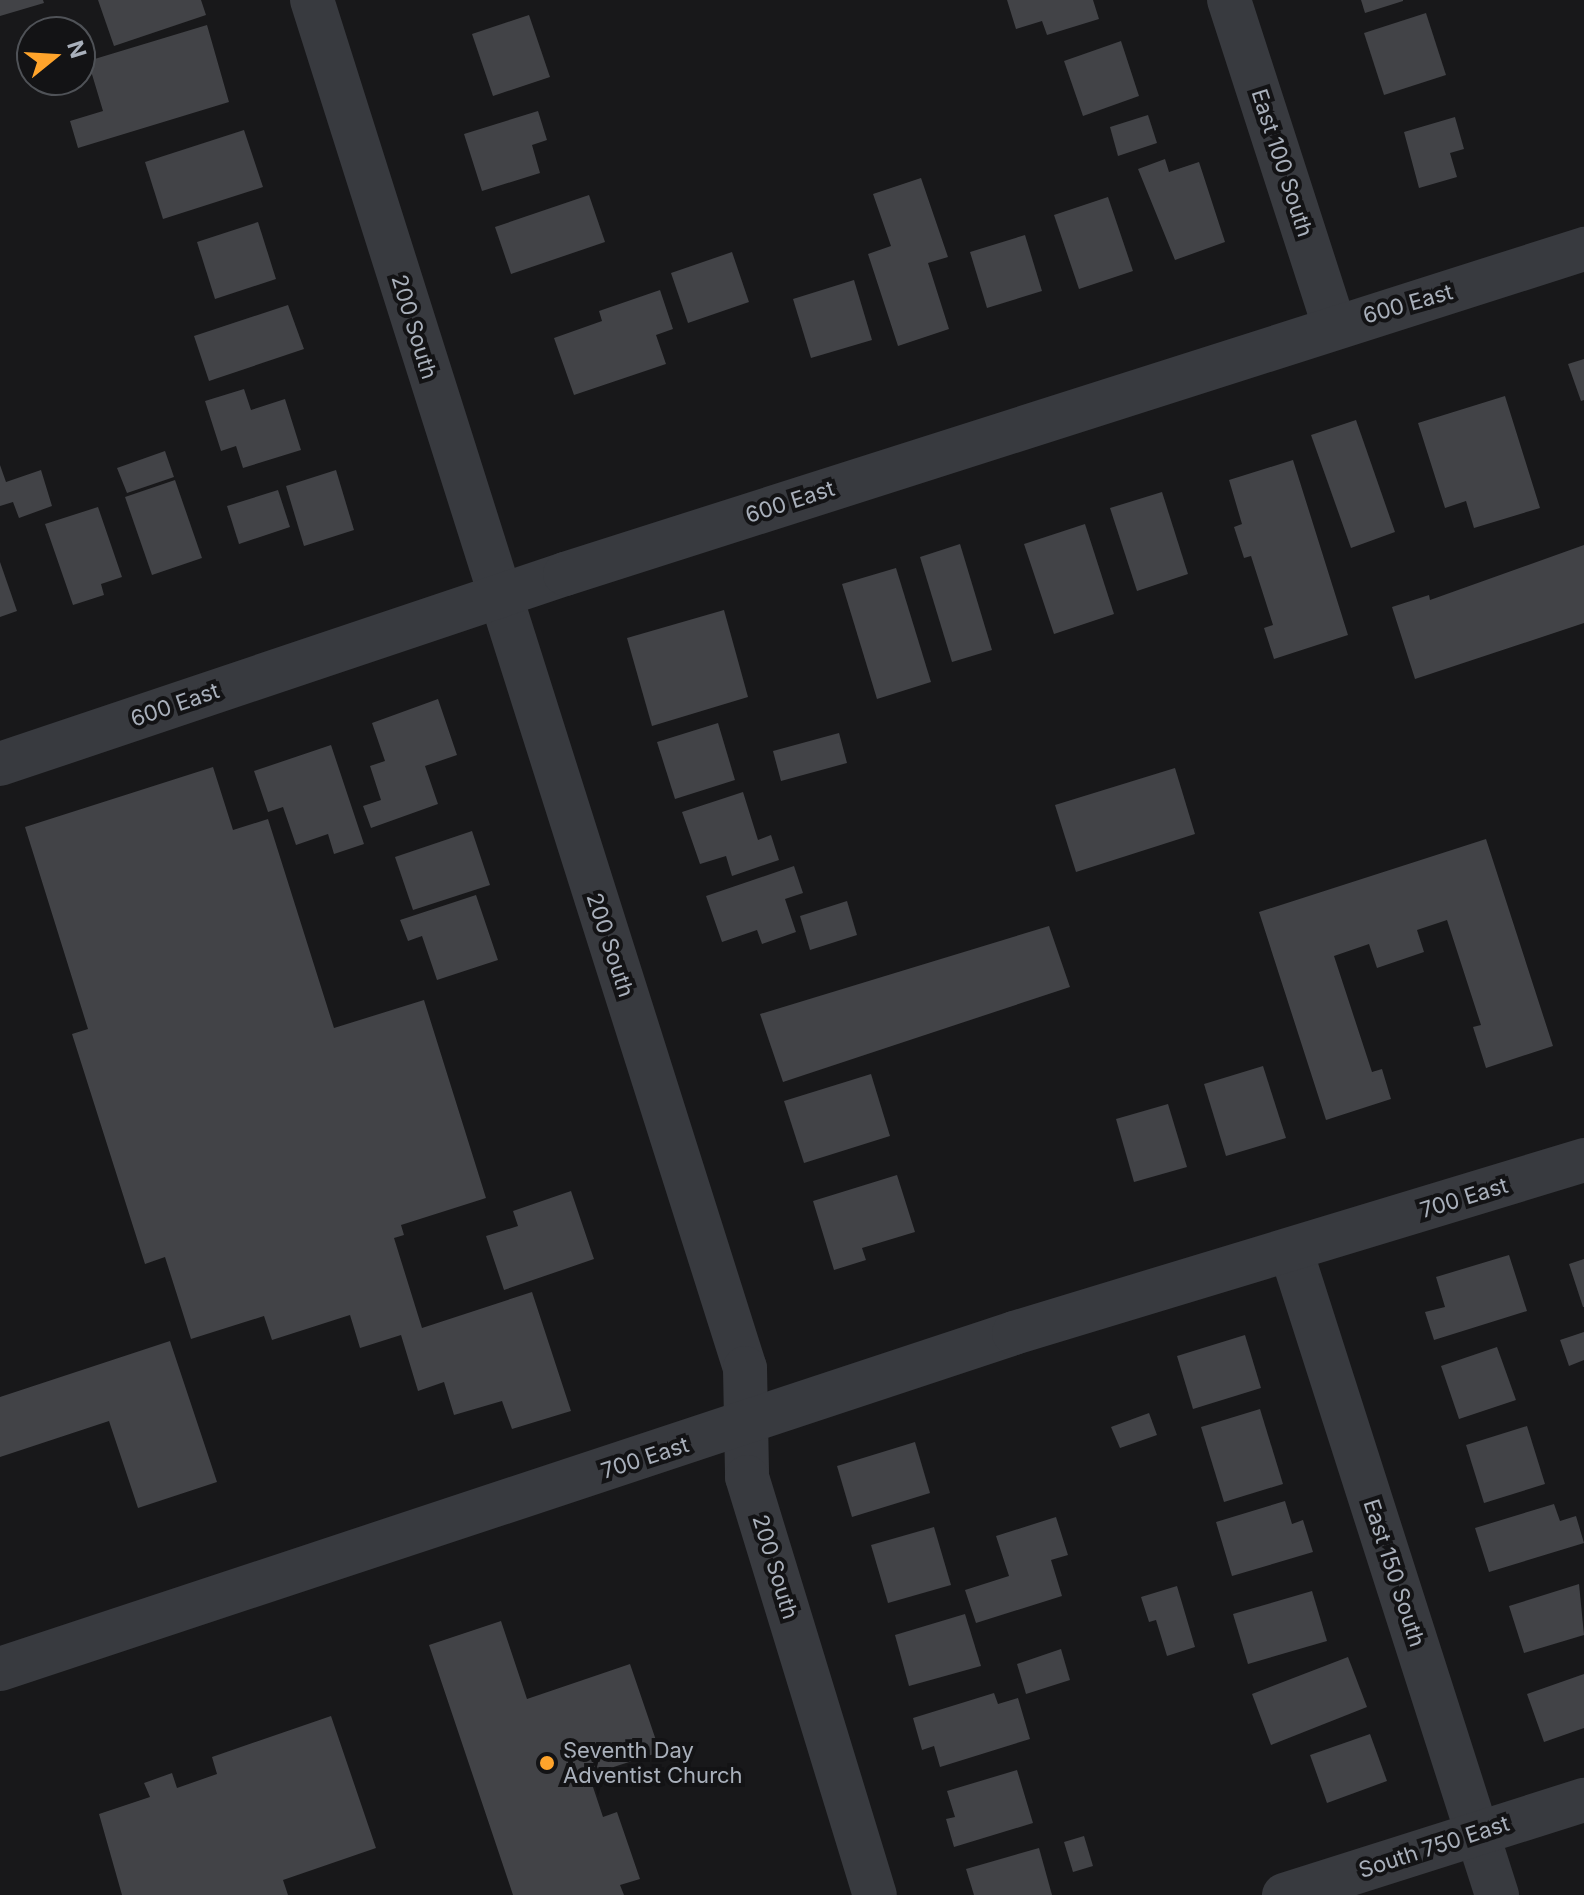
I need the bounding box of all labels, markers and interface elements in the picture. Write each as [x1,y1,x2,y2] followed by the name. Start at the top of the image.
[16,16,96,96] north arrow
[62,37,92,61] text: N
[1246,86,1318,240] street label: East 100 South
[386,272,442,382] street label: 200 South
[1360,279,1456,329] street label: 600 East
[742,475,838,529] street label: 600 East
[127,678,223,732] street label: 600 East
[581,890,639,1000] street label: 200 South
[1417,1172,1511,1224] street label: 700 East
[598,1431,692,1485] street label: 700 East
[1358,1496,1430,1650] street label: East 150 South
[747,1512,803,1622] street label: 200 South
[563,1737,743,1788] place label: Seventh Day Adventist Church
[538,1754,556,1772] marker: Seventh Day Adventist Church
[1355,1810,1513,1884] street label: South 750 East

